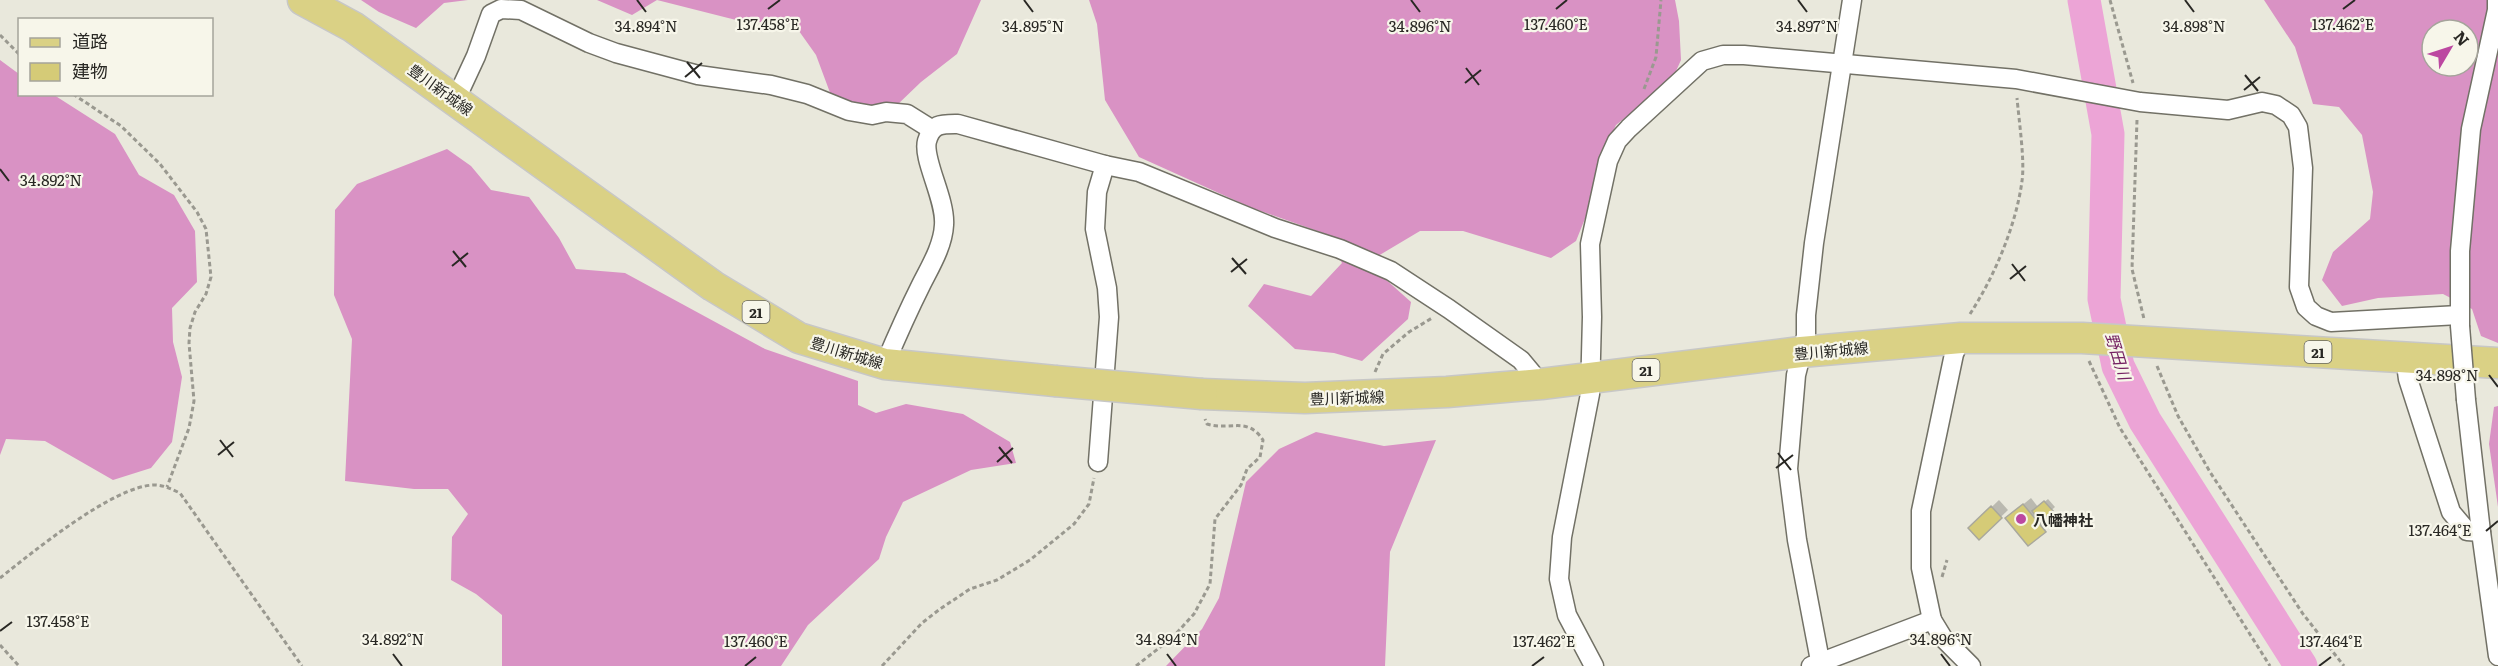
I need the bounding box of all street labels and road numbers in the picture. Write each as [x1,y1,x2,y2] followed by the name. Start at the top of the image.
[404,58,478,120] street label: 豊川新城線
[742,301,770,323] road number: 21
[808,330,886,374] street label: 豊川新城線
[1793,335,1869,365] street label: 豊川新城線
[2304,341,2332,363] road number: 21
[1632,359,1660,381] road number: 21
[1309,384,1385,410] street label: 豊川新城線

